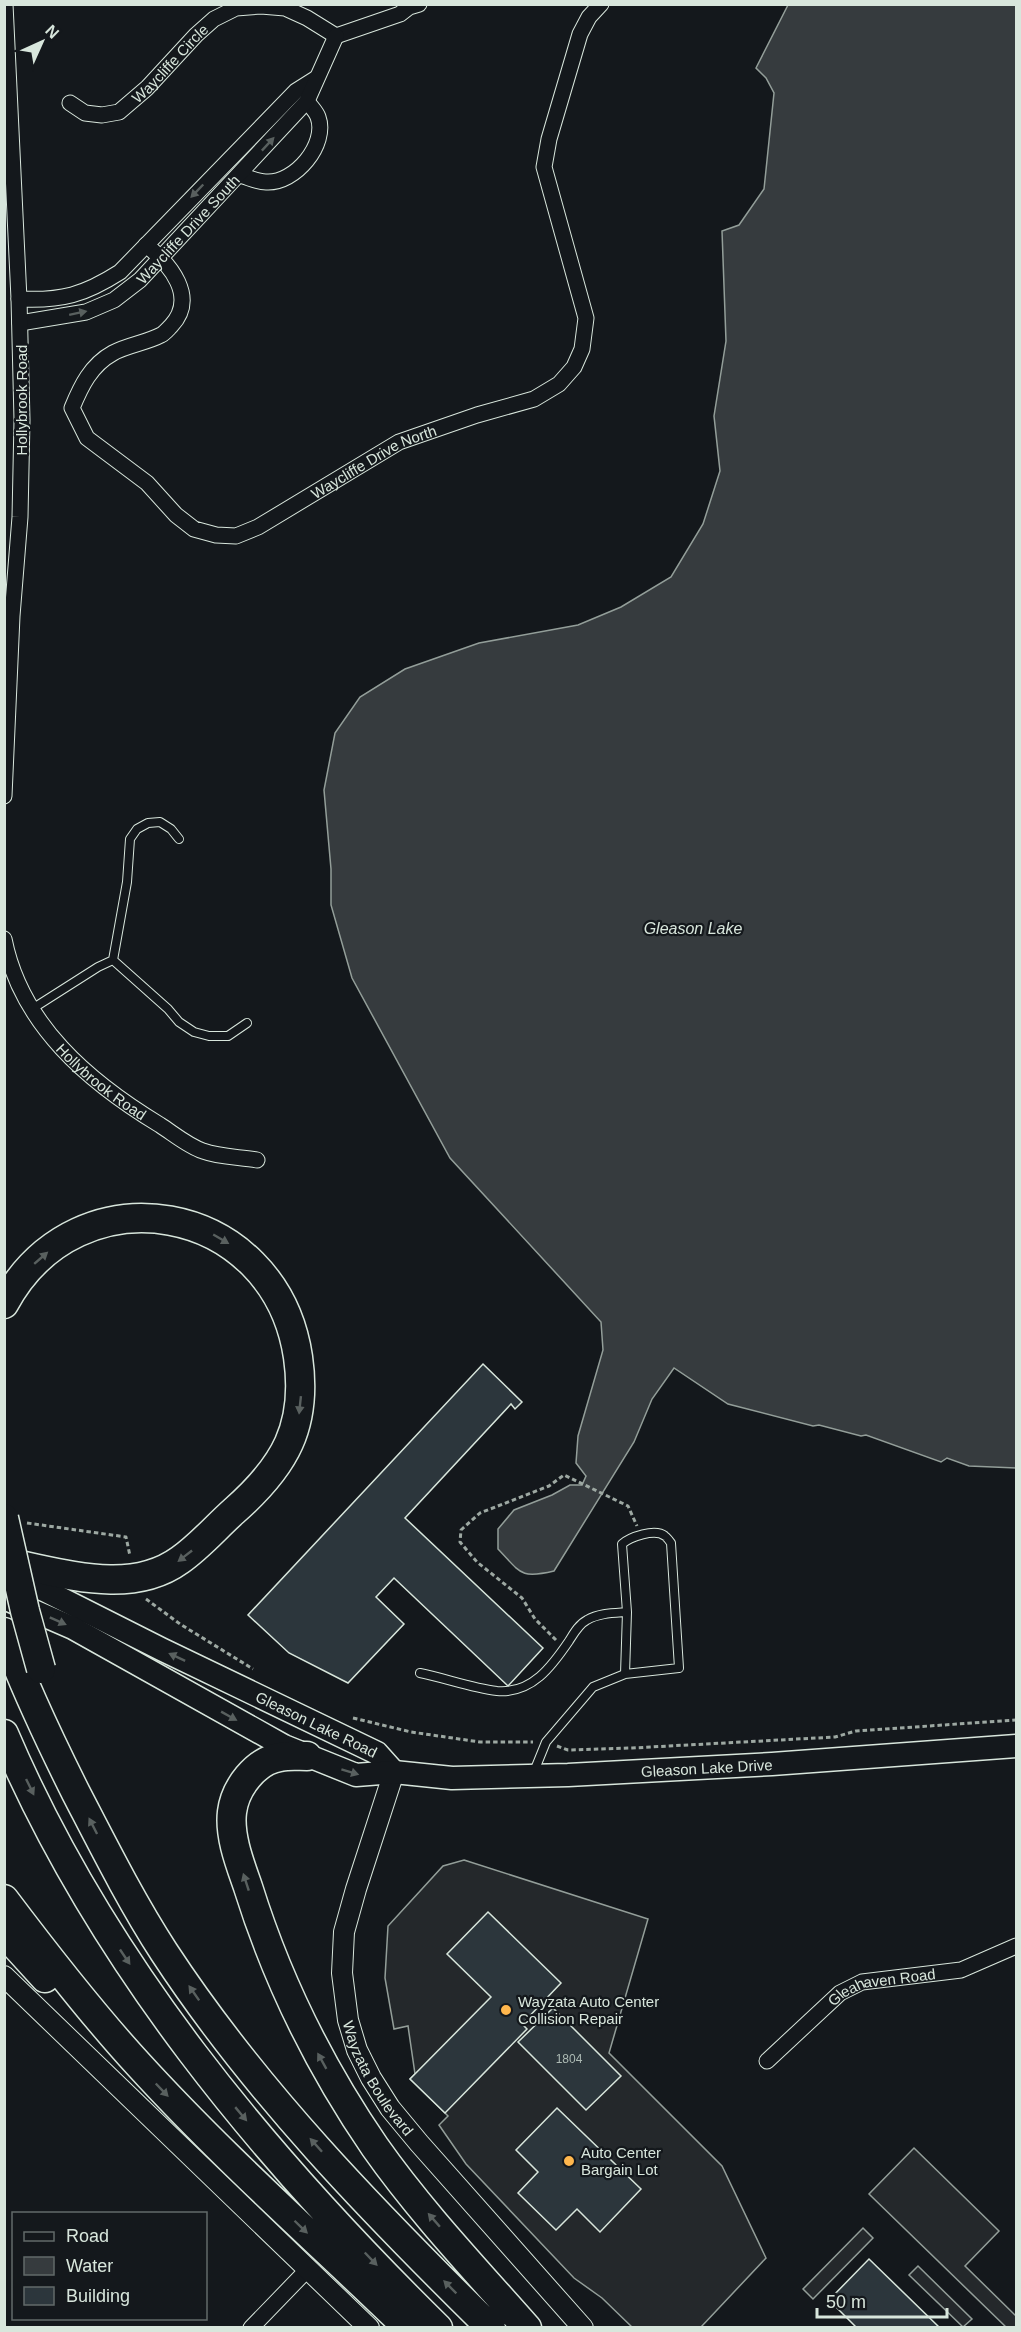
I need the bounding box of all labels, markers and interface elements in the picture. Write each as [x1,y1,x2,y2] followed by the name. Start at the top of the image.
[12,12,72,72] north arrow
[128,20,211,106] street label: Waycliffe Circle
[42,22,62,42] text: N
[260,137,274,151] one-way arrow
[133,171,243,287] street label: Waycliffe Drive South
[190,184,204,199] one-way arrow
[68,308,87,317] one-way arrow
[13,345,30,455] street label: Hollybrook Road
[308,421,438,502] street label: Waycliffe Drive North
[644,920,742,937] water label: Gleason Lake
[53,1040,150,1123] street label: Hollybrook Road
[213,1234,230,1244] one-way arrow
[33,1252,48,1265] one-way arrow
[295,1396,305,1415] one-way arrow
[177,1549,192,1561] one-way arrow
[50,1616,68,1626] one-way arrow
[168,1652,185,1661] one-way arrow
[253,1687,380,1760] street label: Gleason Lake Road
[220,1711,237,1721] one-way arrow
[640,1755,773,1780] street label: Gleason Lake Drive
[341,1768,359,1777] one-way arrow
[24,1778,34,1796] one-way arrow
[88,1818,98,1835] one-way arrow
[241,1873,250,1891] one-way arrow
[119,1949,130,1965] one-way arrow
[824,1965,936,2009] street label: Gleahaven Road
[188,1985,200,2001] one-way arrow
[518,1993,659,2027] place label: Wayzata Auto Center Collision Repair
[499,2003,513,2017] marker: Wayzata Auto Center Collision Repair
[340,2019,417,2138] street label: Wayzata Boulevard
[317,2052,327,2069] one-way arrow
[556,2052,583,2066] house number: 1804
[155,2082,169,2097] one-way arrow
[234,2106,247,2122] one-way arrow
[310,2138,323,2153] one-way arrow
[581,2144,661,2178] place label: Auto Center Bargain Lot
[562,2154,576,2168] marker: Auto Center Bargain Lot
[12,2212,207,2320] legend
[428,2213,441,2228] one-way arrow
[294,2219,308,2233] one-way arrow
[66,2226,109,2246] text: Road
[363,2252,377,2266] one-way arrow
[66,2256,113,2276] text: Water
[443,2280,457,2294] one-way arrow
[817,2281,948,2319] scale bar
[66,2286,130,2306] text: Building
[826,2292,866,2312] text: 50 m

